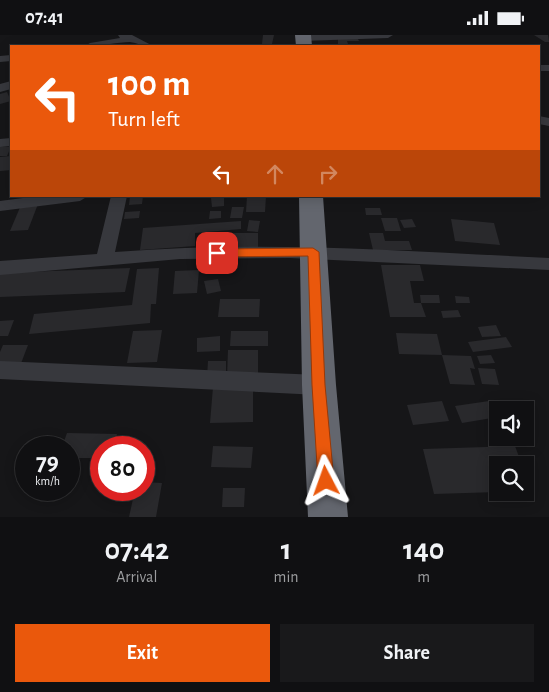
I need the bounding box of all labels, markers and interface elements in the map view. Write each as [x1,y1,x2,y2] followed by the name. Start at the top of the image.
[25,8,64,27] text: 07:41
[25,65,90,130] icon: left
[108,67,191,102] text: 100 m
[108,108,180,130] text: Turn left
[208,160,236,188] icon: left
[261,160,289,188] icon: ahead
[314,160,342,188] icon: right
[196,232,238,274] pin
[203,239,231,267] icon: arrive
[489,401,534,501] map controls
[489,401,534,446] button: sound
[90,436,155,501] speed limit sign: 80
[36,450,59,475] text: 79
[299,454,351,506] position arrow
[489,456,534,501] button: search
[35,475,60,487] text: km/h
[104,535,169,565] text: 07:42
[281,535,291,565] text: 1
[403,535,445,565] text: 140
[116,569,157,585] text: Arrival
[274,569,299,585] text: min
[417,569,430,585] text: m
[15,624,270,682] button: Exit
[280,624,534,682] button: Share

